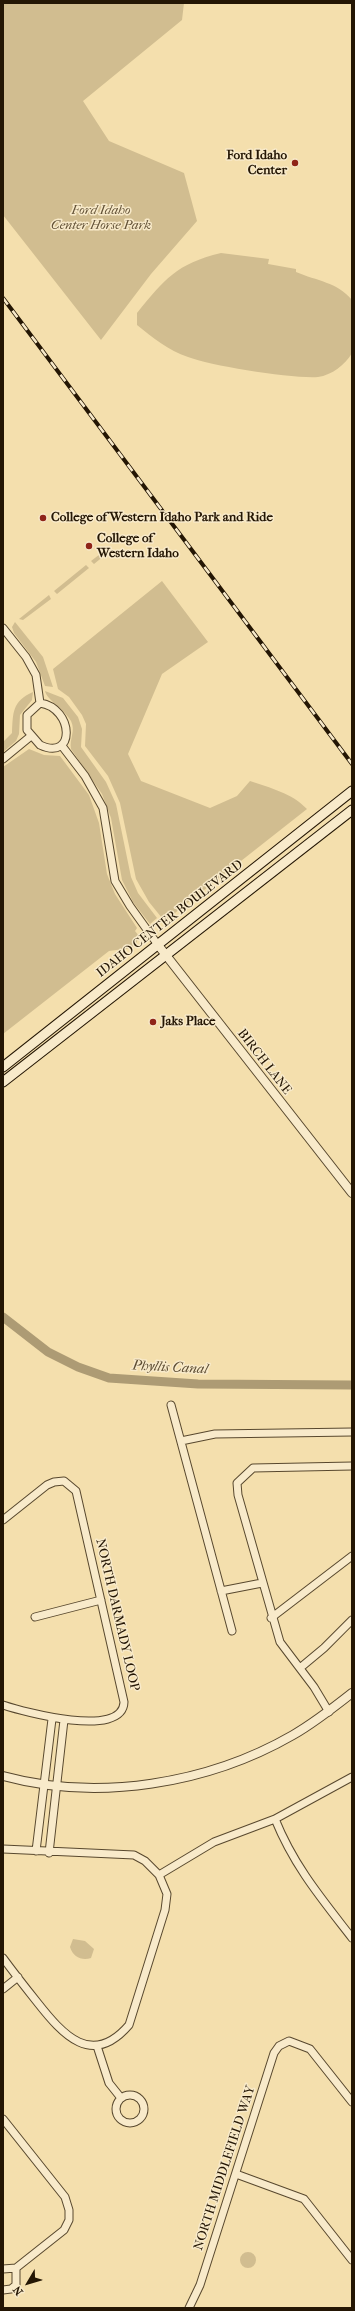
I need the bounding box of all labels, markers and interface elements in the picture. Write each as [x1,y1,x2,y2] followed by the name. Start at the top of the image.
[227,148,287,179] place label: Ford Idaho Center
[290,158,300,168] marker: Ford Idaho Center
[51,203,151,234] park label: Ford Idaho Center Horse Park
[51,510,273,526] place label: College of Western Idaho Park and Ride
[38,513,48,523] marker: College of Western Idaho Park and Ride
[97,531,179,562] place label: College of Western Idaho
[84,541,94,551] marker: College of Western Idaho
[94,857,246,981] street label: IDAHO CENTER BOULEVARD
[161,1014,215,1030] place label: Jaks Place
[148,1017,158,1027] marker: Jaks Place
[234,1026,294,1098] street label: BIRCH LANE
[132,1358,208,1378] water label: Phyllis Canal
[92,1537,142,1693] street label: NORTH DARMADY LOOP
[191,2084,259,2252] street label: NORTH MIDDLEFIELD WAY
[8,2263,48,2303] north arrow
[10,2283,26,2298] text: N

